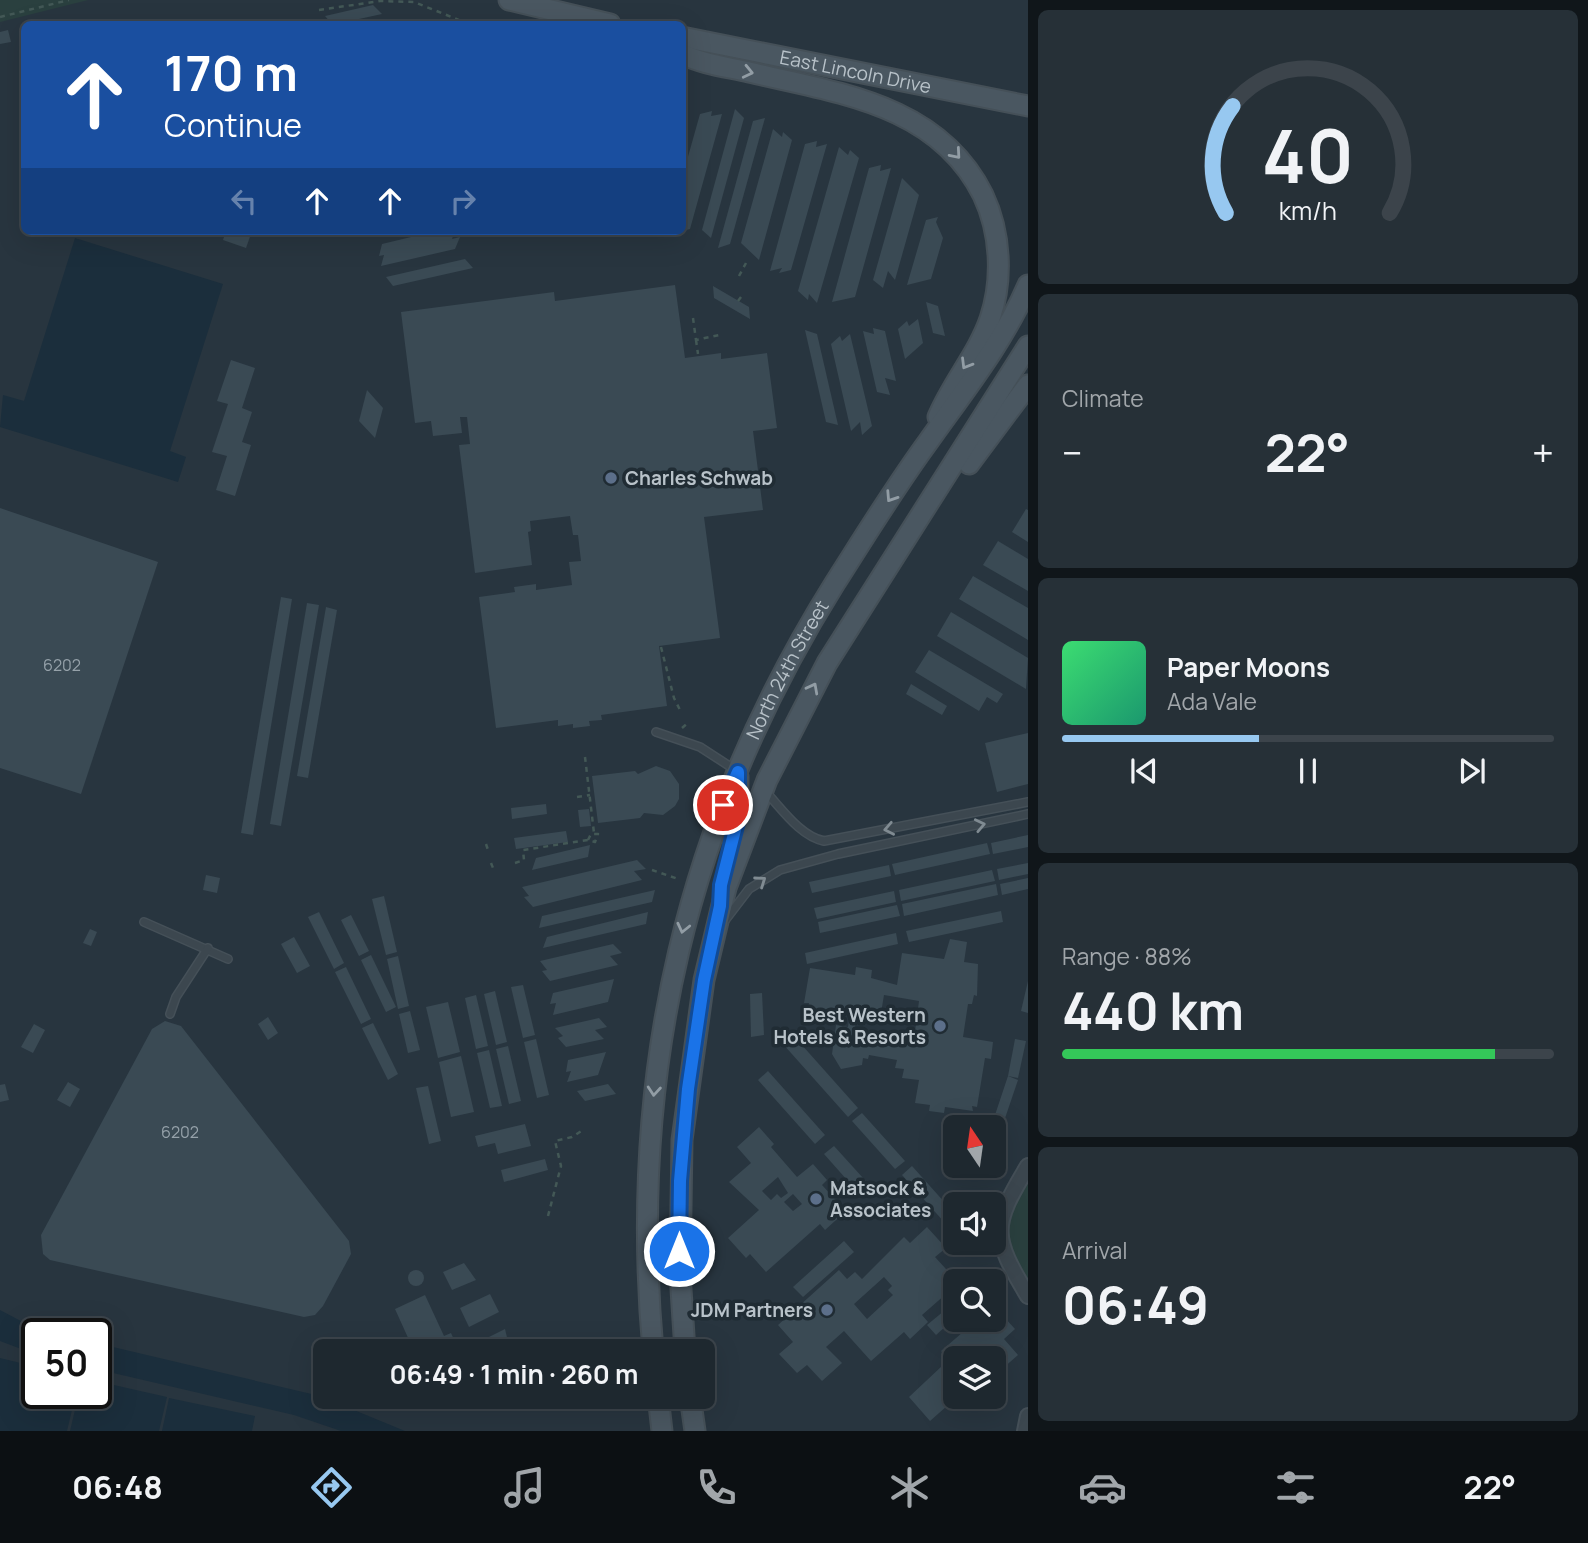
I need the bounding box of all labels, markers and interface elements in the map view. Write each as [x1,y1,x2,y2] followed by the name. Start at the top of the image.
[164,39,298,106] text: 170 m
[778,44,933,99] street label: East Lincoln Drive
[49,49,140,140] icon: ahead
[742,63,754,78] one-way arrow
[164,103,302,147] text: Continue
[1262,105,1354,205] text: 40
[948,146,960,159] one-way arrow
[225,182,263,220] icon: left
[298,182,336,220] icon: ahead
[371,182,409,220] icon: ahead
[444,182,482,220] icon: right
[1279,193,1337,228] text: km/h
[961,356,974,369] one-way arrow
[1062,382,1144,414] text: Climate
[1265,417,1350,488] text: 22°
[1062,426,1083,478] text: −
[1532,426,1554,478] text: +
[625,465,773,491] place label: Charles Schwab
[603,470,619,486] marker: Charles Schwab
[887,489,900,502] one-way arrow
[740,595,835,743] street label: North 24th Street
[1167,649,1330,685] text: Paper Moons
[43,654,81,676] house number: 6202
[805,683,819,695] one-way arrow
[1167,685,1257,717] text: Ada Vale
[1125,752,1163,790] icon: previous
[1289,752,1327,790] icon: pause
[1453,752,1491,790] icon: next
[693,775,753,835] pin
[704,786,742,824] icon: arrive
[974,818,986,833] one-way arrow
[883,821,895,836] one-way arrow
[753,876,766,889] one-way arrow
[676,922,691,934] one-way arrow
[1062,940,1192,972] text: Range · 88%
[1062,975,1244,1046] text: 440 km
[773,1002,926,1050] place label: Best Western Hotels & Resorts
[932,1018,948,1034] marker: Best Western Hotels & Resorts
[647,1085,662,1097] one-way arrow
[943,1115,1006,1178] north arrow
[943,1115,1006,1409] map controls
[161,1121,199,1143] house number: 6202
[830,1175,931,1223] place label: Matsock & Associates
[808,1191,824,1207] marker: Matsock & Associates
[943,1192,1006,1255] button: sound
[642,1214,716,1288] position arrow
[1062,1234,1128,1266] text: Arrival
[943,1269,1006,1332] button: search
[1062,1269,1209,1340] text: 06:49
[691,1297,813,1323] place label: JDM Partners
[819,1302,835,1318] marker: JDM Partners
[21,1318,112,1409] speed limit sign: 50
[943,1346,1006,1409] button: layers
[389,1356,639,1392] text: 06:49 · 1 min · 260 m
[307,1463,356,1512] icon: directions
[500,1463,549,1512] icon: music
[692,1463,741,1512] icon: phone
[885,1463,934,1512] icon: climate
[1078,1463,1127,1512] icon: car
[1271,1463,1320,1512] icon: filters
[72,1465,163,1509] text: 06:48
[1464,1465,1516,1509] text: 22°

